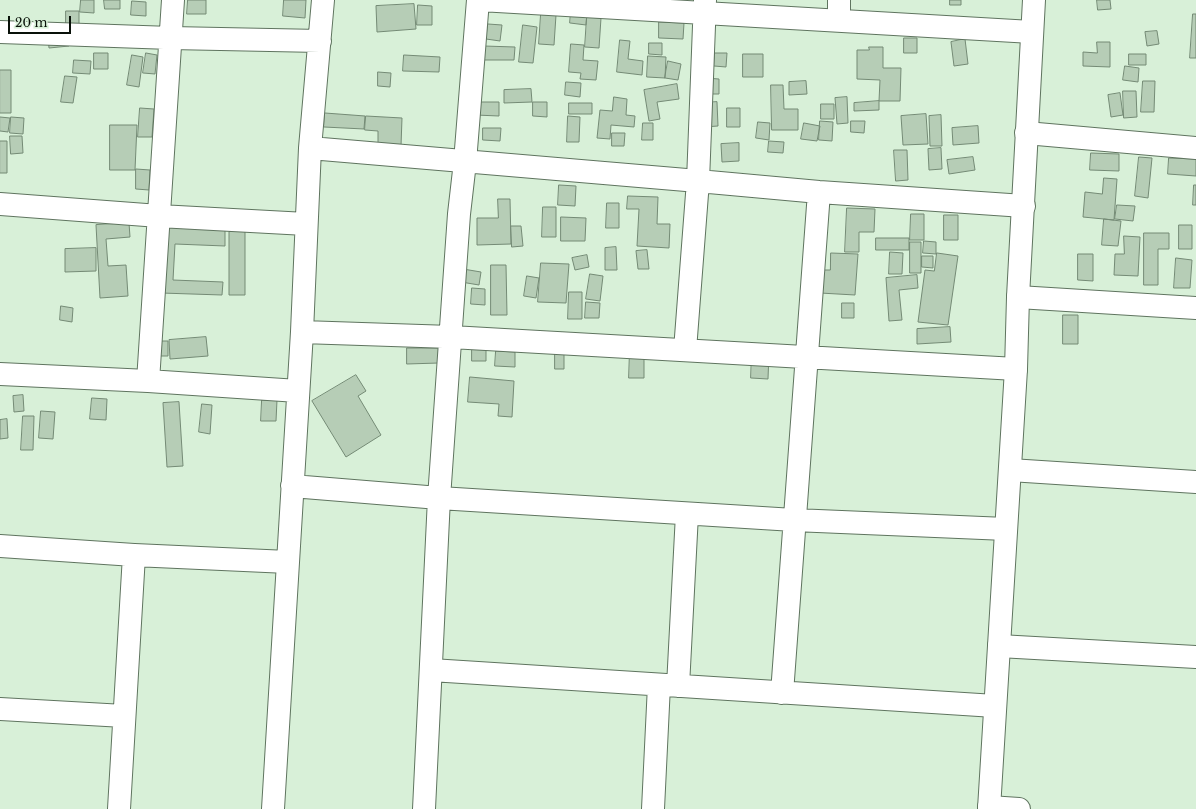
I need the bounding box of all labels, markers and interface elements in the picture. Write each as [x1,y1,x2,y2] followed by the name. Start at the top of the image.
[10,8,73,34] scale bar
[15,15,47,30] text: 20 m

